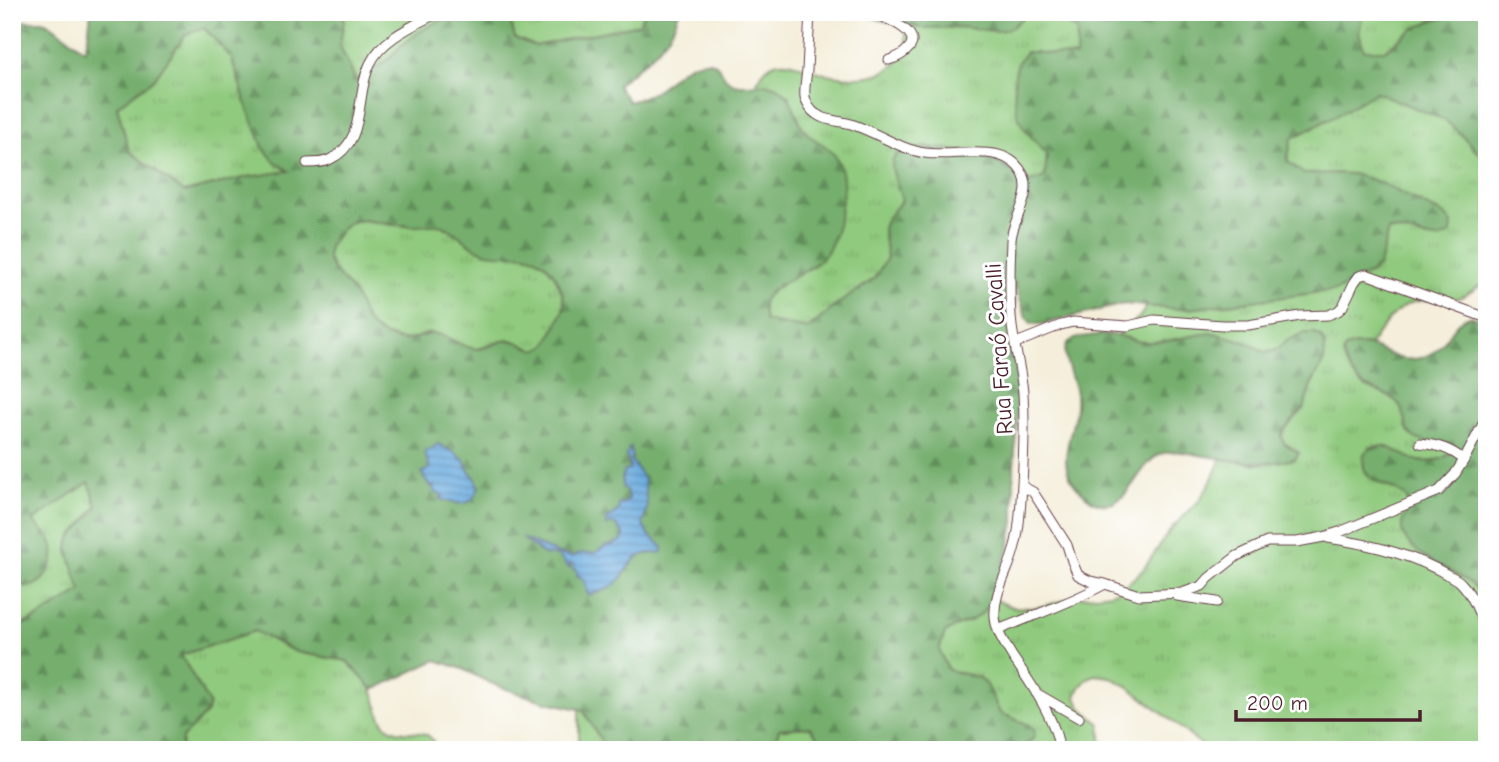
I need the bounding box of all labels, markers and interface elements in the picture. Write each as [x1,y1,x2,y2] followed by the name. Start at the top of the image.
[980,262,1018,436] street label: Rua Faraó Cavalli
[1236,678,1420,722] scale bar
[1247,691,1308,715] text: 200 m

